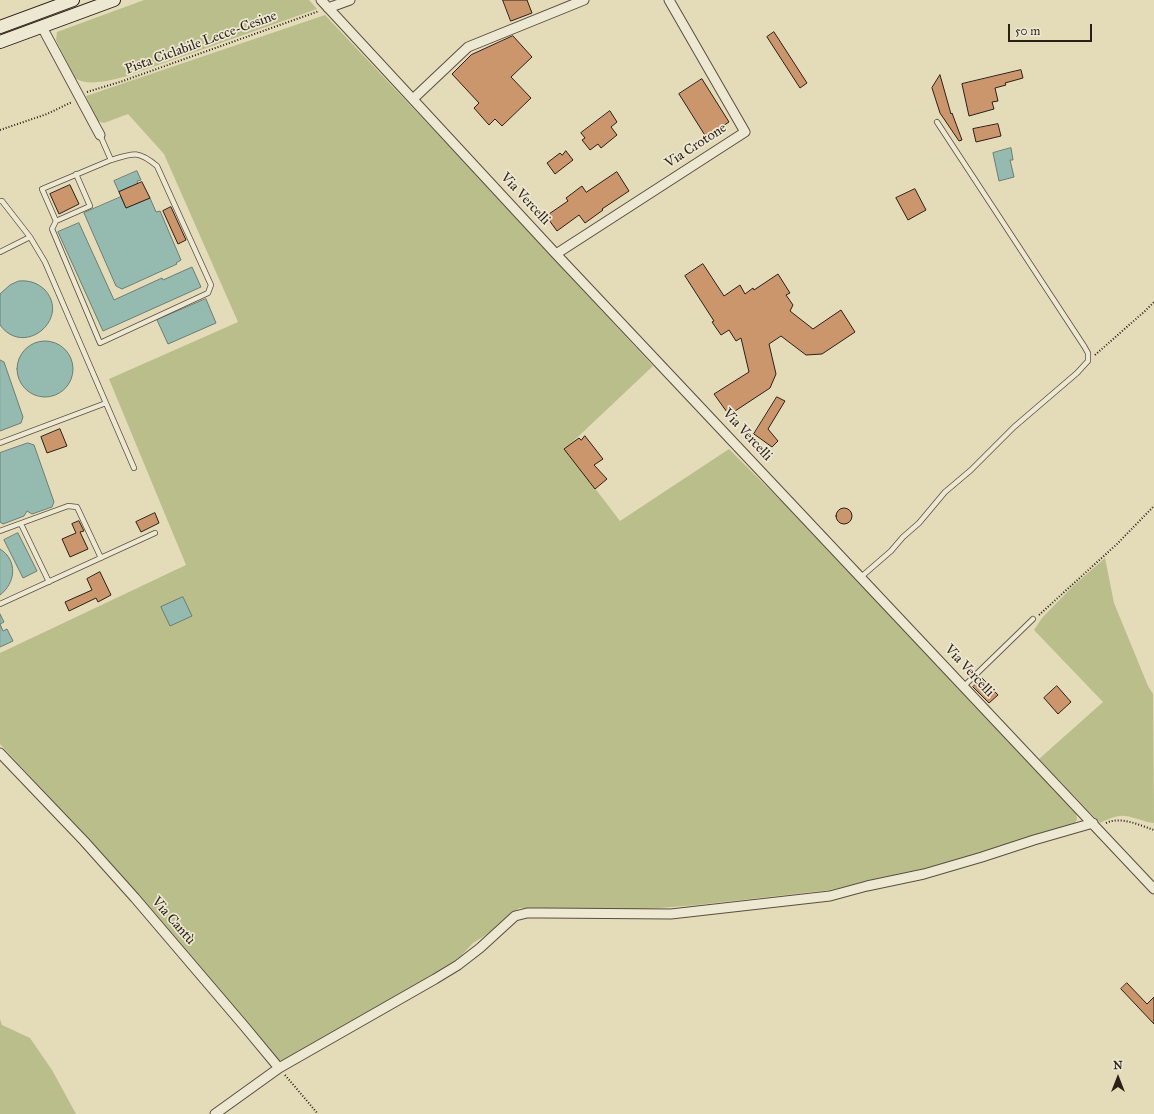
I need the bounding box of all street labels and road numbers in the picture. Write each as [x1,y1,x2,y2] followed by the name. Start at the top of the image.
[123,8,279,78] street label: Pista Ciclabile Lecce-Cesine
[662,120,730,172] street label: Via Crotone
[497,169,553,229] street label: Via Vercelli
[719,405,775,465] street label: Via Vercelli
[941,641,997,701] street label: Via Vercelli
[148,894,198,948] street label: Via Cantù

